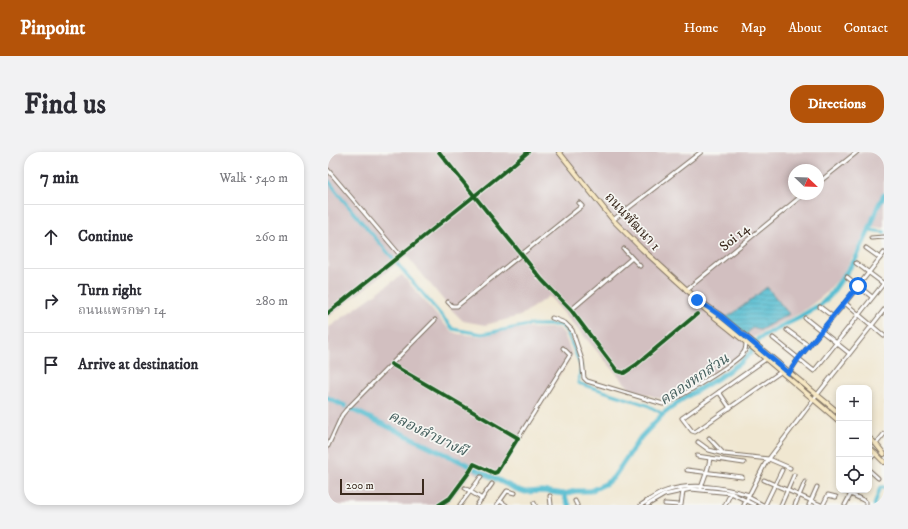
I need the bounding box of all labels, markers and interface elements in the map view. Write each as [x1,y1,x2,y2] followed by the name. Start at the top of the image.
[20,17,85,40] text: Pinpoint
[684,19,718,37] text: Home
[740,19,766,37] text: Map
[788,19,822,37] text: About
[844,19,888,37] text: Contact
[790,85,884,123] button: Directions
[24,87,106,122] text: Find us
[788,164,824,200] north arrow
[40,167,79,189] text: 7 min
[219,170,288,186] text: Walk · 540 m
[601,189,664,255] street label: ถนนพัฒนา 1
[716,219,754,256] street label: Soi 14
[40,226,62,248] icon: ahead
[78,227,133,246] text: Continue
[255,229,288,245] text: 260 m
[849,277,867,295] route start
[78,281,141,300] text: Turn right
[40,290,62,312] icon: right
[688,291,706,309] route end
[256,293,288,309] text: 280 m
[78,302,166,318] text: ถนนแพรกษา 14
[656,349,733,410] water label: คลองหกส่วน
[40,354,62,376] icon: arrive
[78,355,198,374] text: Arrive at destination
[836,385,872,493] map controls
[836,385,872,421] button: +
[385,406,472,462] water label: คลองลำบางผี
[836,421,872,457] button: −
[836,457,872,493] button: locate
[340,477,424,496] scale bar
[346,479,374,493] text: 200 m

